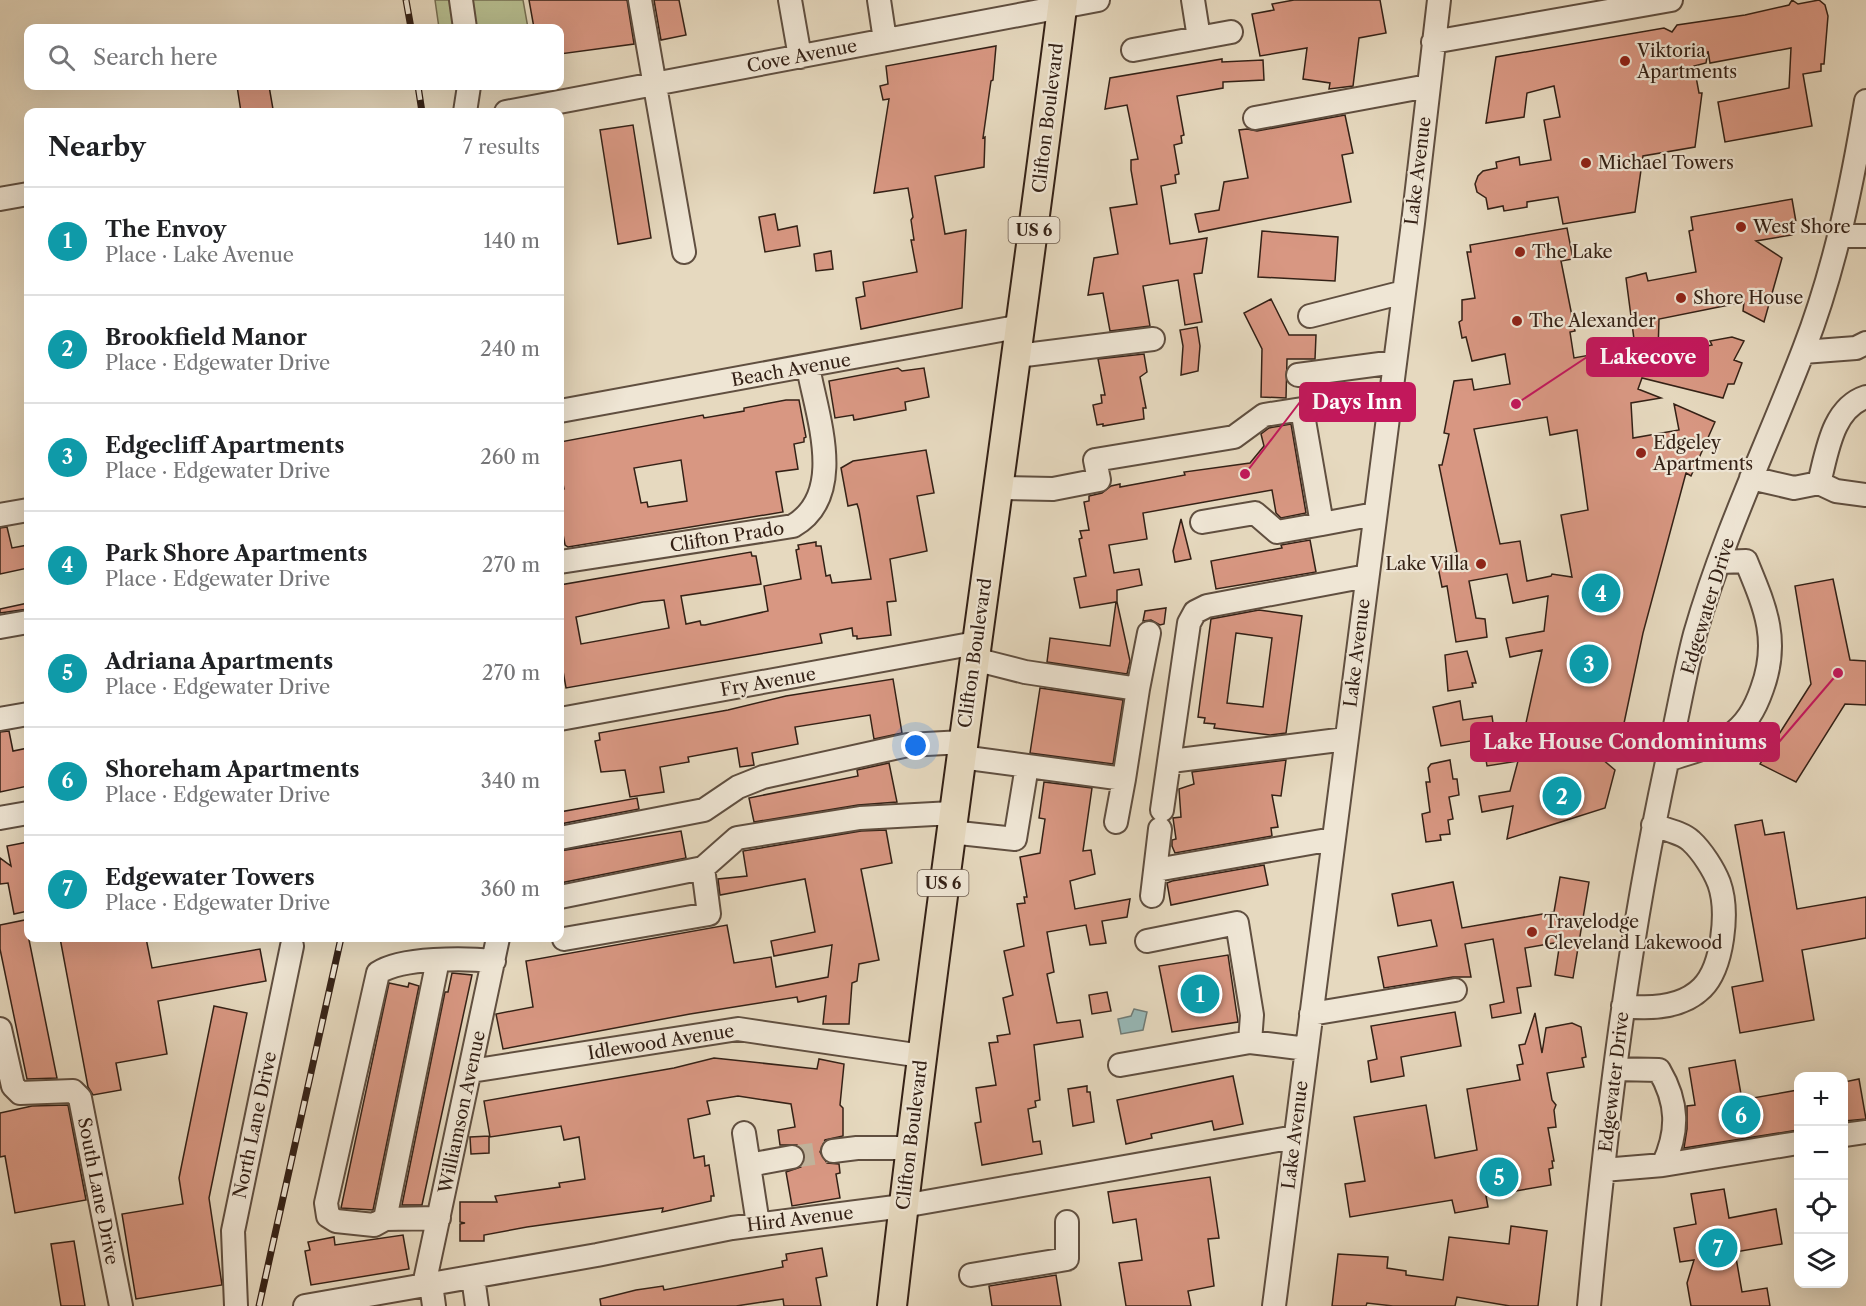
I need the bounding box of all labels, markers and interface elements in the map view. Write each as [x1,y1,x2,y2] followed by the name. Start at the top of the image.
[24,24,564,90] search box
[745,35,859,77] street label: Cove Avenue
[1636,40,1737,83] place label: Viktoria Apartments
[45,41,78,74] icon: search
[1028,42,1068,194] street label: Clifton Boulevard
[93,44,218,71] text: Search here
[1618,54,1632,68] marker: Viktoria Apartments
[1400,116,1436,226] street label: Lake Avenue
[48,131,146,163] text: Nearby
[463,135,540,159] text: 7 results
[1598,152,1734,174] place label: Michael Towers
[1579,156,1593,170] marker: Michael Towers
[105,216,226,243] text: The Envoy
[1752,216,1851,238] place label: West Shore
[1008,217,1060,243] road number: US 6
[1734,220,1748,234] marker: West Shore
[63,229,72,253] text: 1
[483,229,540,253] text: 140 m
[1532,241,1613,263] place label: The Lake
[105,243,294,267] text: Place · Lake Avenue
[1513,245,1527,259] marker: The Lake
[1693,287,1803,309] place label: Shore House
[1674,291,1688,305] marker: Shore House
[1529,310,1656,332] place label: The Alexander
[1510,314,1524,328] marker: The Alexander
[105,324,307,351] text: Brookfield Manor
[62,337,73,361] text: 2
[480,337,540,361] text: 240 m
[1587,338,1708,376] callout: Lakecove
[1600,345,1697,369] text: Lakecove
[730,349,852,391] street label: Beach Avenue
[105,351,330,375] text: Place · Edgewater Drive
[1300,383,1415,421] callout: Days Inn
[1312,390,1403,414] text: Days Inn
[105,432,344,459] text: Edgecliff Apartments
[1652,432,1753,475] place label: Edgeley Apartments
[62,445,73,469] text: 3
[480,445,540,469] text: 260 m
[1634,446,1648,460] marker: Edgeley Apartments
[105,459,330,483] text: Place · Edgewater Drive
[668,517,786,557] street label: Clifton Prado
[1677,535,1739,677] street label: Edgewater Drive
[105,540,367,567] text: Park Shore Apartments
[62,553,73,577] text: 4
[482,553,540,577] text: 270 m
[1385,553,1470,575] place label: Lake Villa
[1474,557,1488,571] marker: Lake Villa
[105,567,330,591] text: Place · Edgewater Drive
[1582,570,1620,616] pin: 4
[954,577,996,729] street label: Clifton Boulevard
[1339,598,1375,708] street label: Lake Avenue
[1570,642,1608,686] pin: 3
[105,648,333,675] text: Adriana Apartments
[62,661,73,685] text: 5
[482,661,540,685] text: 270 m
[718,663,818,701] street label: Fry Avenue
[105,675,330,699] text: Place · Edgewater Drive
[1471,723,1779,761] callout: Lake House Condominiums
[1483,730,1767,754] text: Lake House Condominiums
[901,731,930,760] your location
[105,756,359,783] text: Shoreham Apartments
[62,769,73,793] text: 6
[481,769,540,793] text: 340 m
[1542,774,1582,818] pin: 2
[105,783,330,807] text: Place · Edgewater Drive
[105,864,315,891] text: Edgewater Towers
[918,870,968,896] road number: US 6
[62,877,73,901] text: 7
[481,877,540,901] text: 360 m
[105,891,330,915] text: Place · Edgewater Drive
[1544,911,1722,954] place label: Travelodge Cleveland Lakewood
[1525,925,1539,939] marker: Travelodge Cleveland Lakewood
[1180,972,1220,1016] pin: 1
[1594,1010,1634,1154] street label: Edgewater Drive
[586,1020,736,1064] street label: Idlewood Avenue
[434,1029,490,1196] street label: Williamson Avenue
[229,1050,281,1200] street label: North Lane Drive
[892,1059,932,1211] street label: Clifton Boulevard
[1794,1072,1848,1288] map controls
[1794,1072,1848,1126] button: +
[1277,1080,1313,1190] street label: Lake Avenue
[1722,1092,1760,1138] pin: 6
[73,1116,123,1266] street label: South Lane Drive
[1794,1126,1848,1180] button: −
[1480,1154,1518,1200] pin: 5
[1794,1180,1848,1234] button: locate
[745,1202,855,1236] street label: Hird Avenue
[1698,1226,1738,1270] pin: 7
[1794,1234,1848,1288] button: layers

